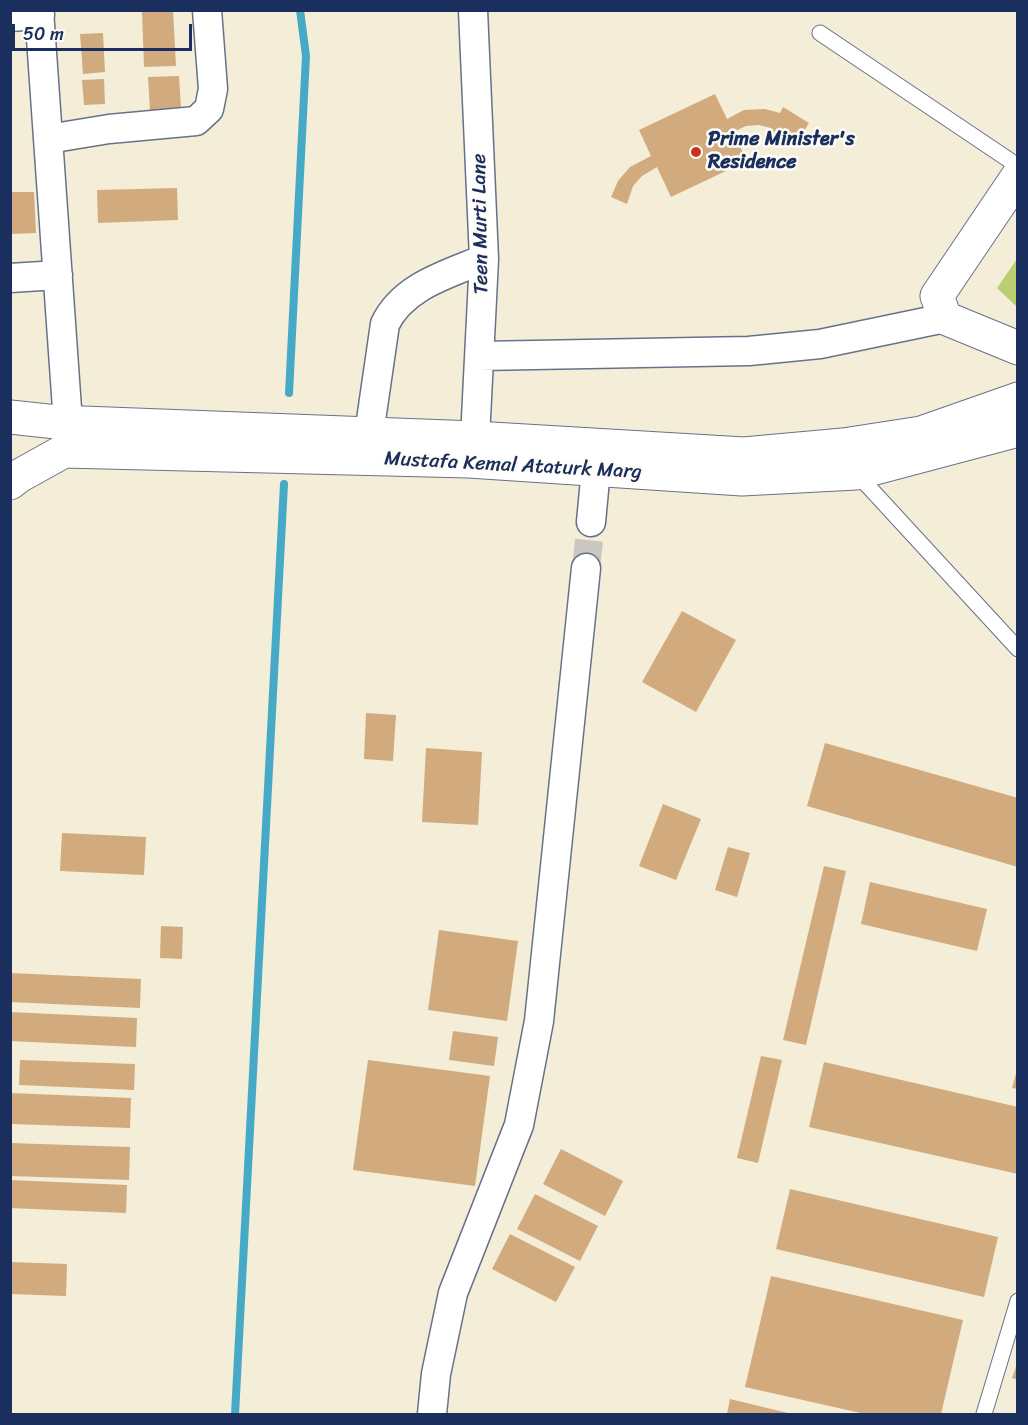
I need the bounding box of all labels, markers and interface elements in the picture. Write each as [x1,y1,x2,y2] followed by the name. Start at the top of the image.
[15,12,195,50] scale bar
[23,18,64,50] text: 50 m
[708,128,855,175] place label: Prime Minister's Residence
[689,145,703,159] marker: Prime Minister's Residence
[468,153,494,295] street label: Teen Murti Lane
[384,447,642,485] street label: Mustafa Kemal Ataturk Marg

